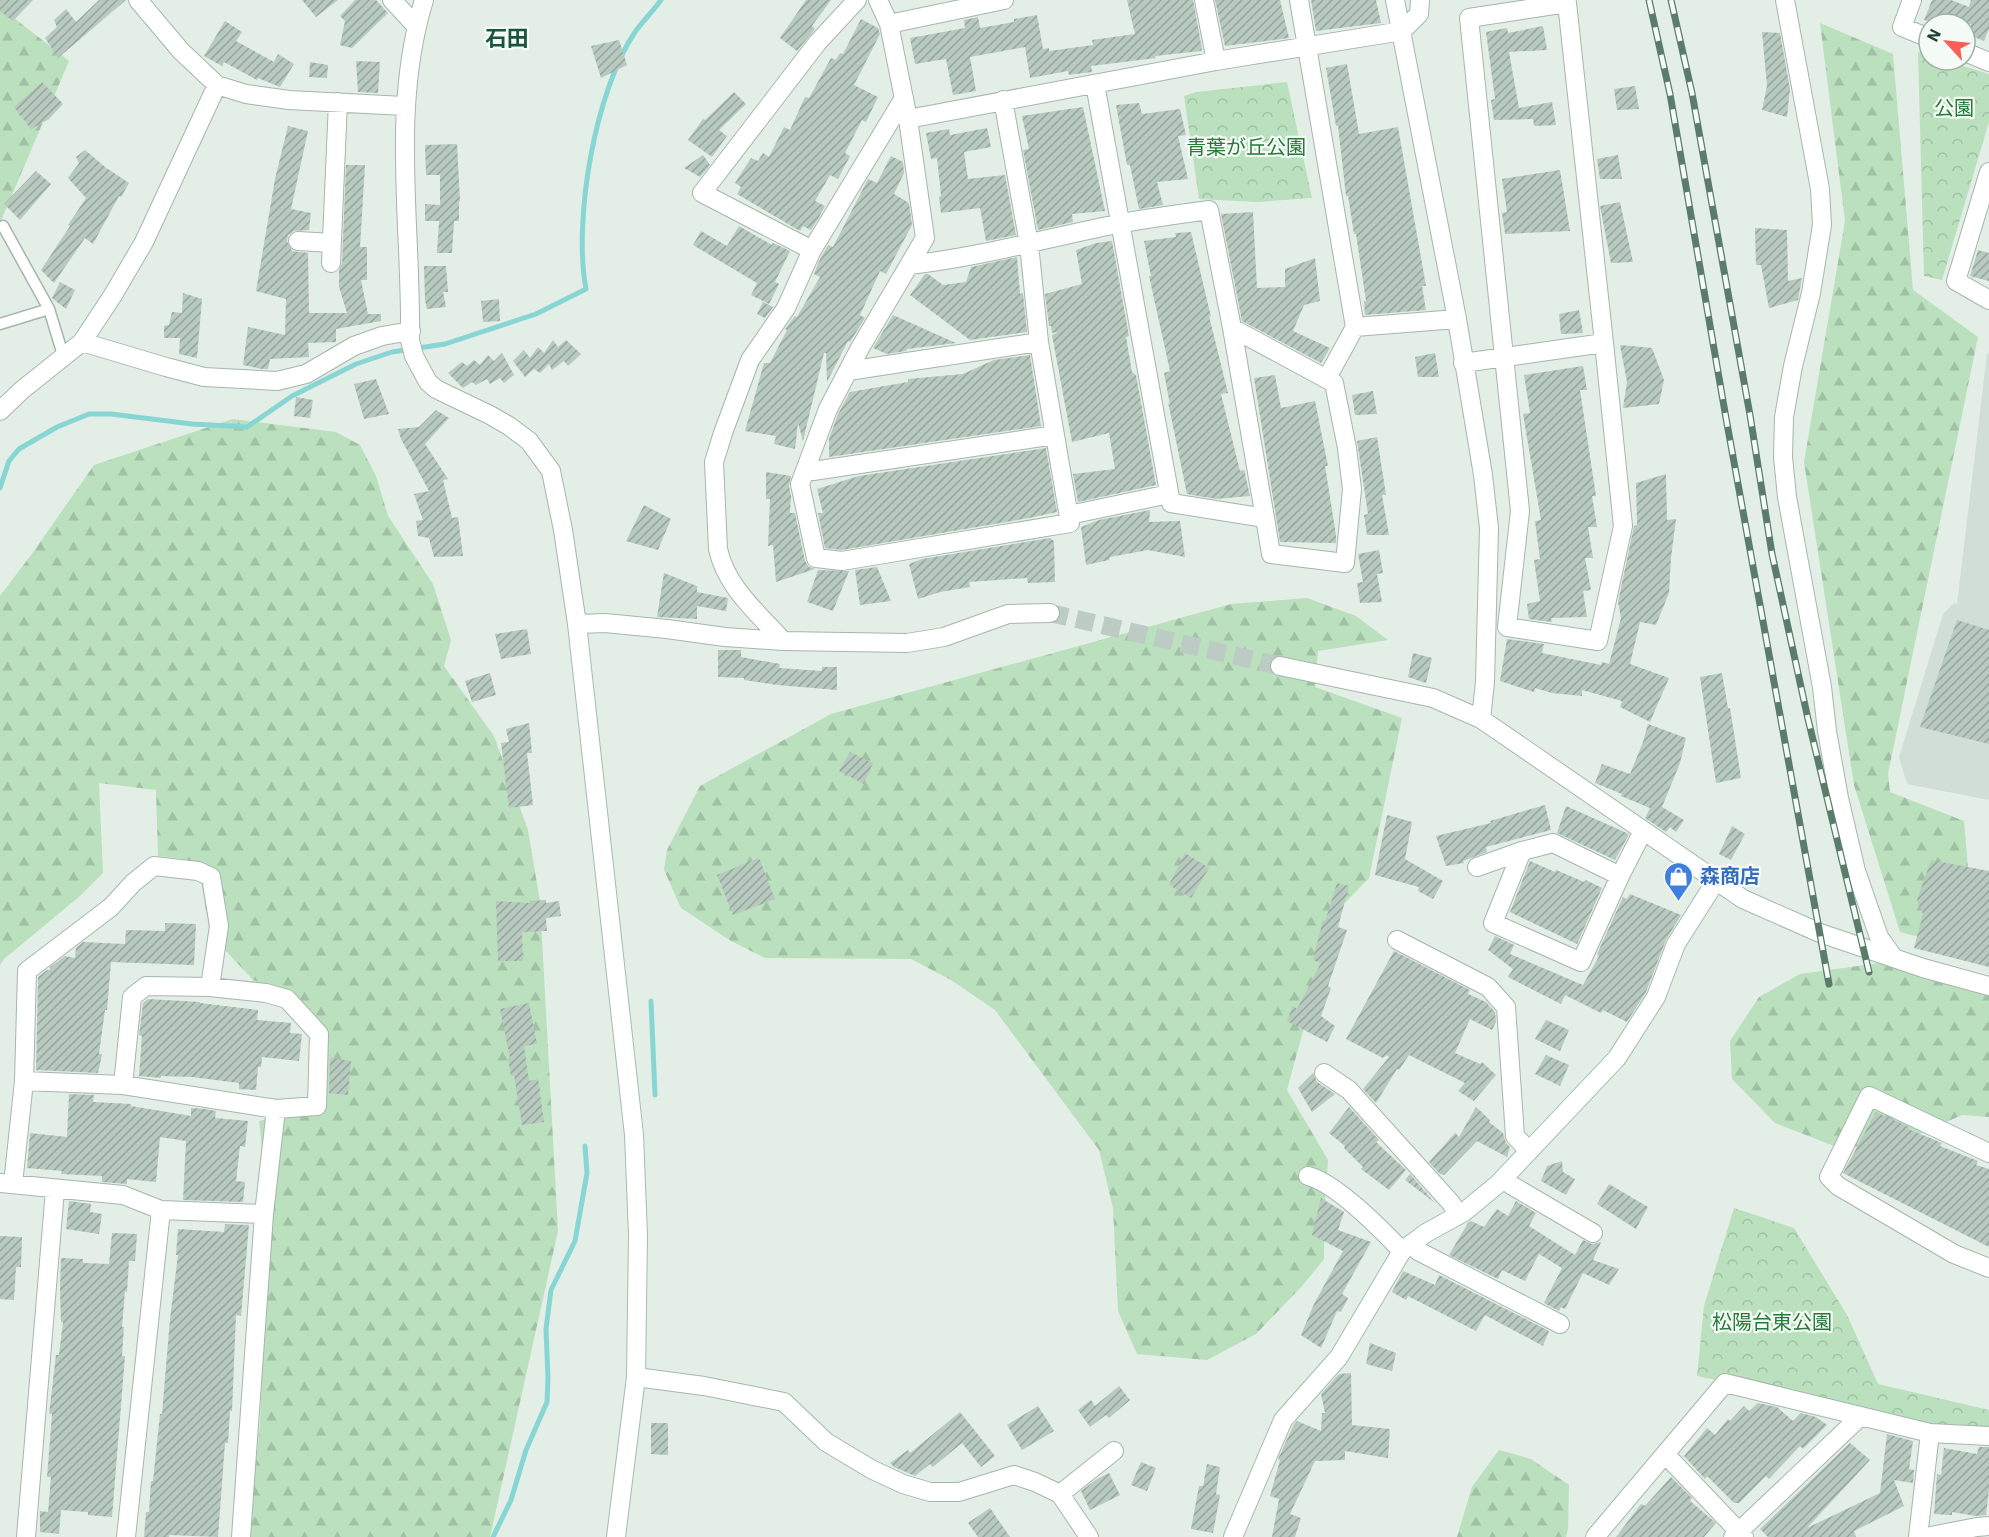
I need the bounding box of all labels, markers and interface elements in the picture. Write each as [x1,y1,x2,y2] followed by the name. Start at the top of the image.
[1917,12,1977,72] north arrow
[485,23,529,52] district label: 石田
[1922,25,1945,45] text: N
[1934,94,1974,121] park label: 公園
[1186,133,1306,160] park label: 青葉が丘公園
[1663,860,1695,902] shop icon: 森商店
[1700,862,1760,889] place label: 森商店
[1712,1308,1832,1335] park label: 松陽台東公園

